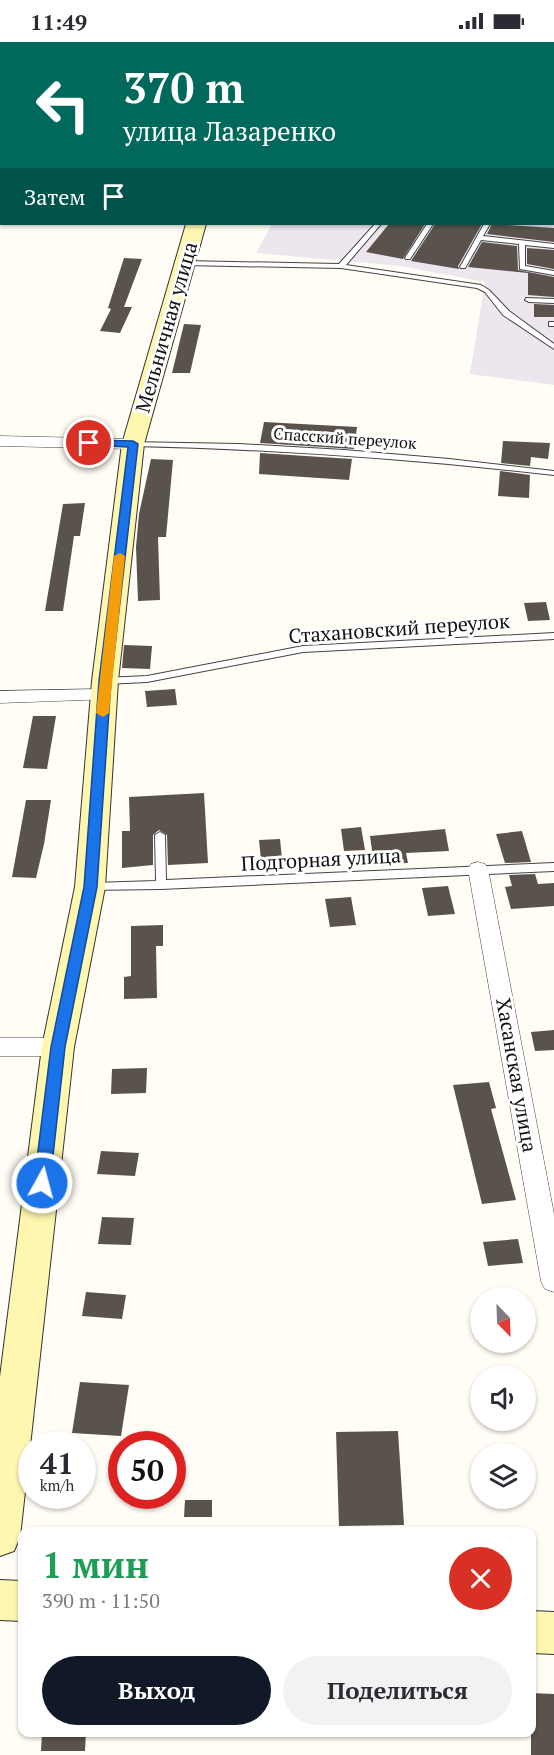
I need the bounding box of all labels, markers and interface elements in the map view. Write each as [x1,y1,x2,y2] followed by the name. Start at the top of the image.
[30,7,87,36] text: 11:49
[123,59,244,115] text: 370 m
[24,66,102,144] icon: left
[123,113,336,149] text: улица Лазаренко
[97,180,130,213] icon: arrive
[24,182,85,211] text: Затем
[129,238,203,416] street label: Мельничная улица
[63,417,114,468] pin
[273,422,418,454] street label: Спасский переулок
[72,426,105,459] icon: arrive
[287,607,511,649] street label: Стахановский переулок
[240,841,402,877] street label: Подгорная улица
[490,996,544,1154] street label: Хасанская улица
[10,1151,74,1215] position arrow
[470,1287,536,1353] north arrow
[470,1287,536,1509] map controls
[470,1365,536,1431] button: sound
[108,1431,186,1509] speed limit sign: 50
[40,1443,74,1483] text: 41
[470,1443,536,1509] button: layers
[40,1475,74,1495] text: km/h
[42,1541,149,1588] text: 1 мин
[449,1547,512,1610] button: close
[42,1587,160,1614] text: 390 m · 11:50
[42,1656,271,1725] button: Выход
[283,1656,512,1725] button: Поделиться

